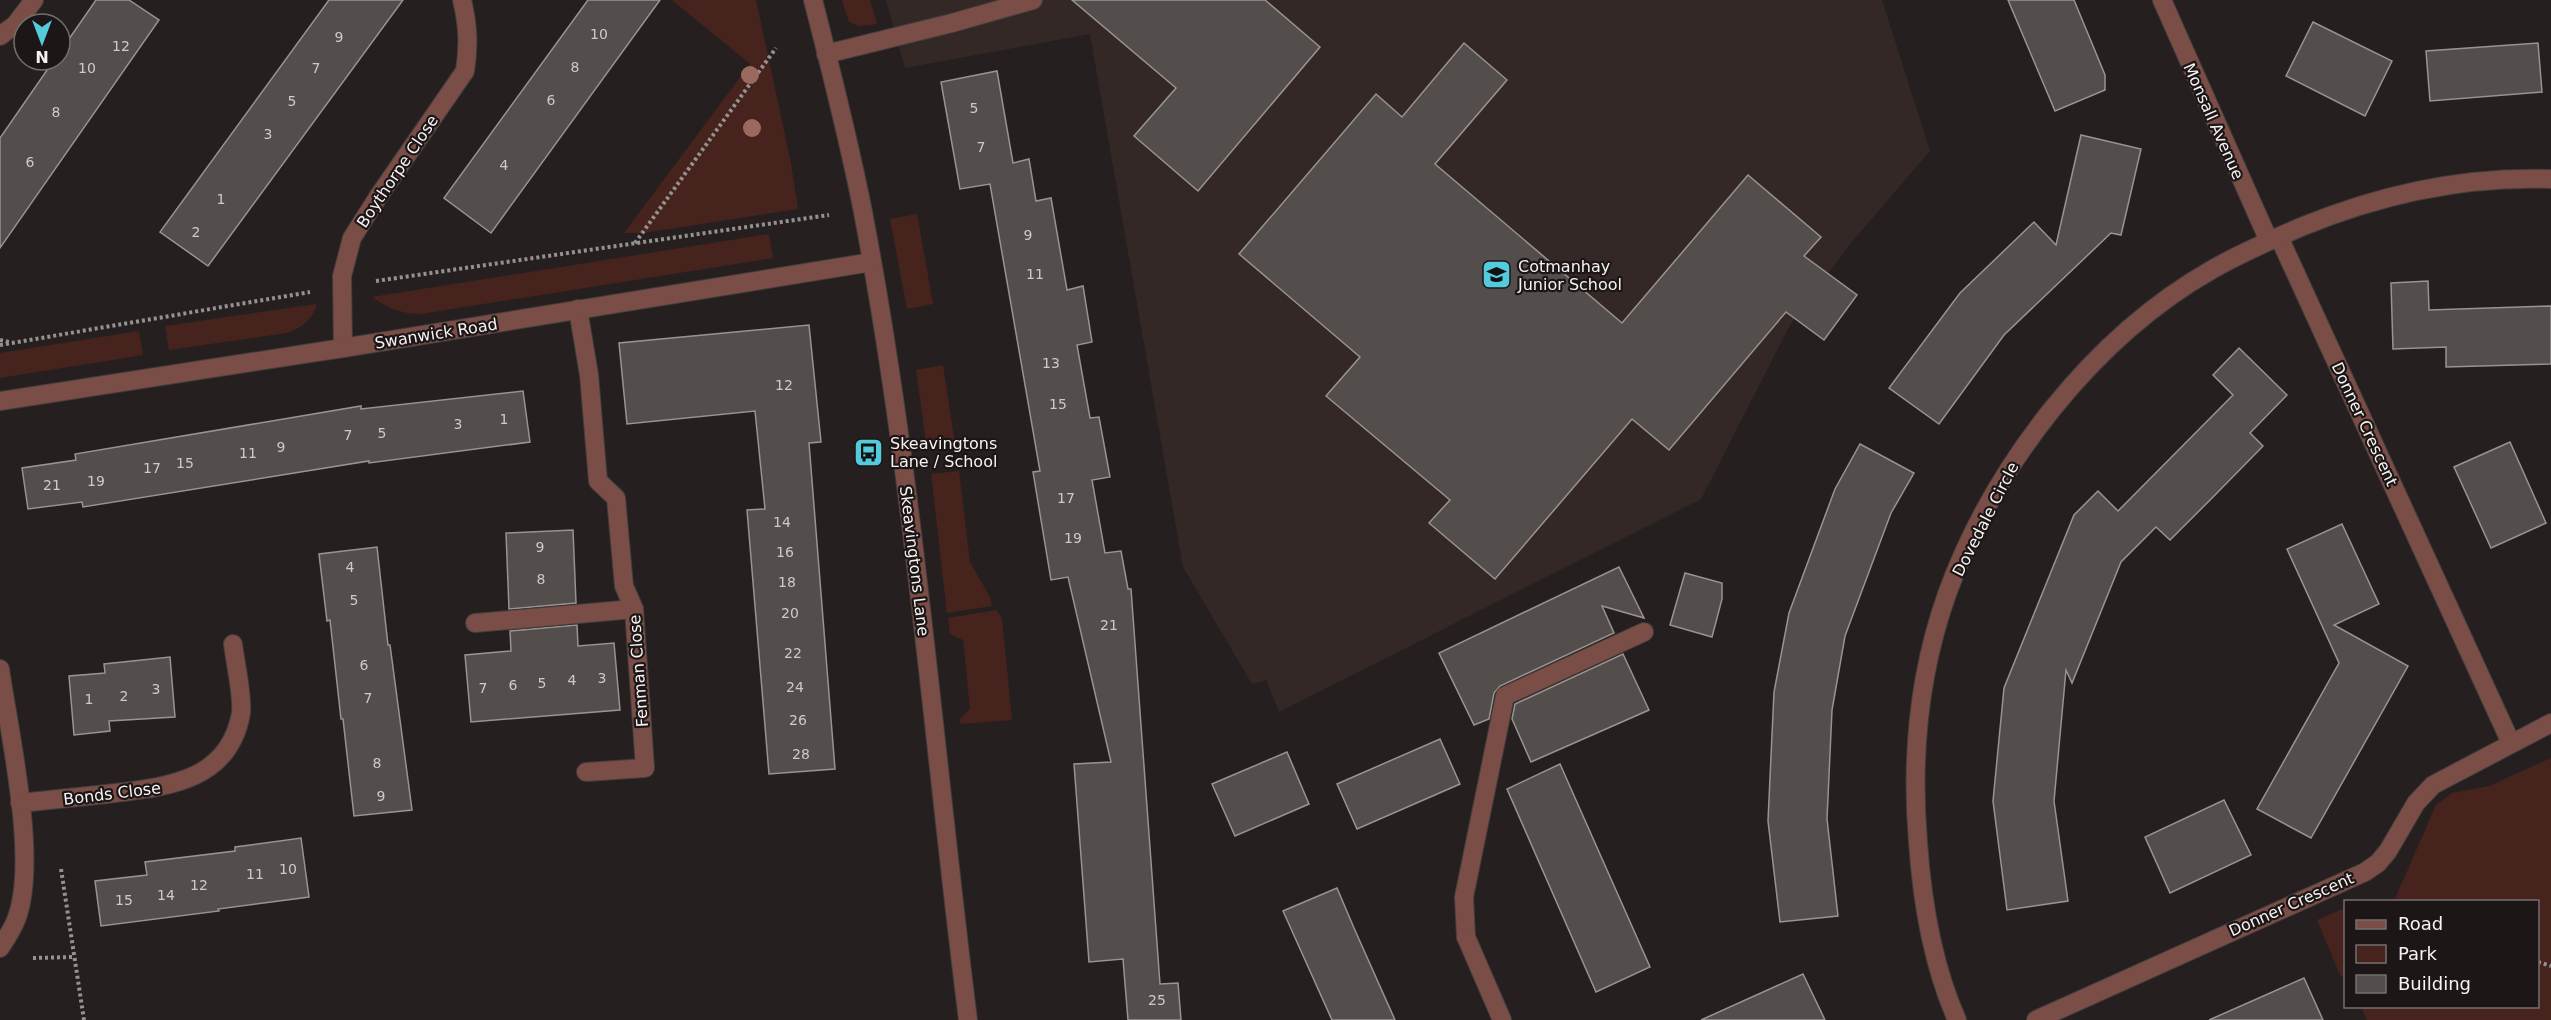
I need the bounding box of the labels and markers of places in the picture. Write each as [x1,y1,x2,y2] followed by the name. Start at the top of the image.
[1517,257,1622,294] place label: Cotmanhay Junior School
[1481,259,1513,291] school or university icon: Cotmanhay Junior School
[890,434,997,471] place label: Skeavingtons Lane / School
[853,436,885,468] bus stop icon: Skeavingtons Lane / School

